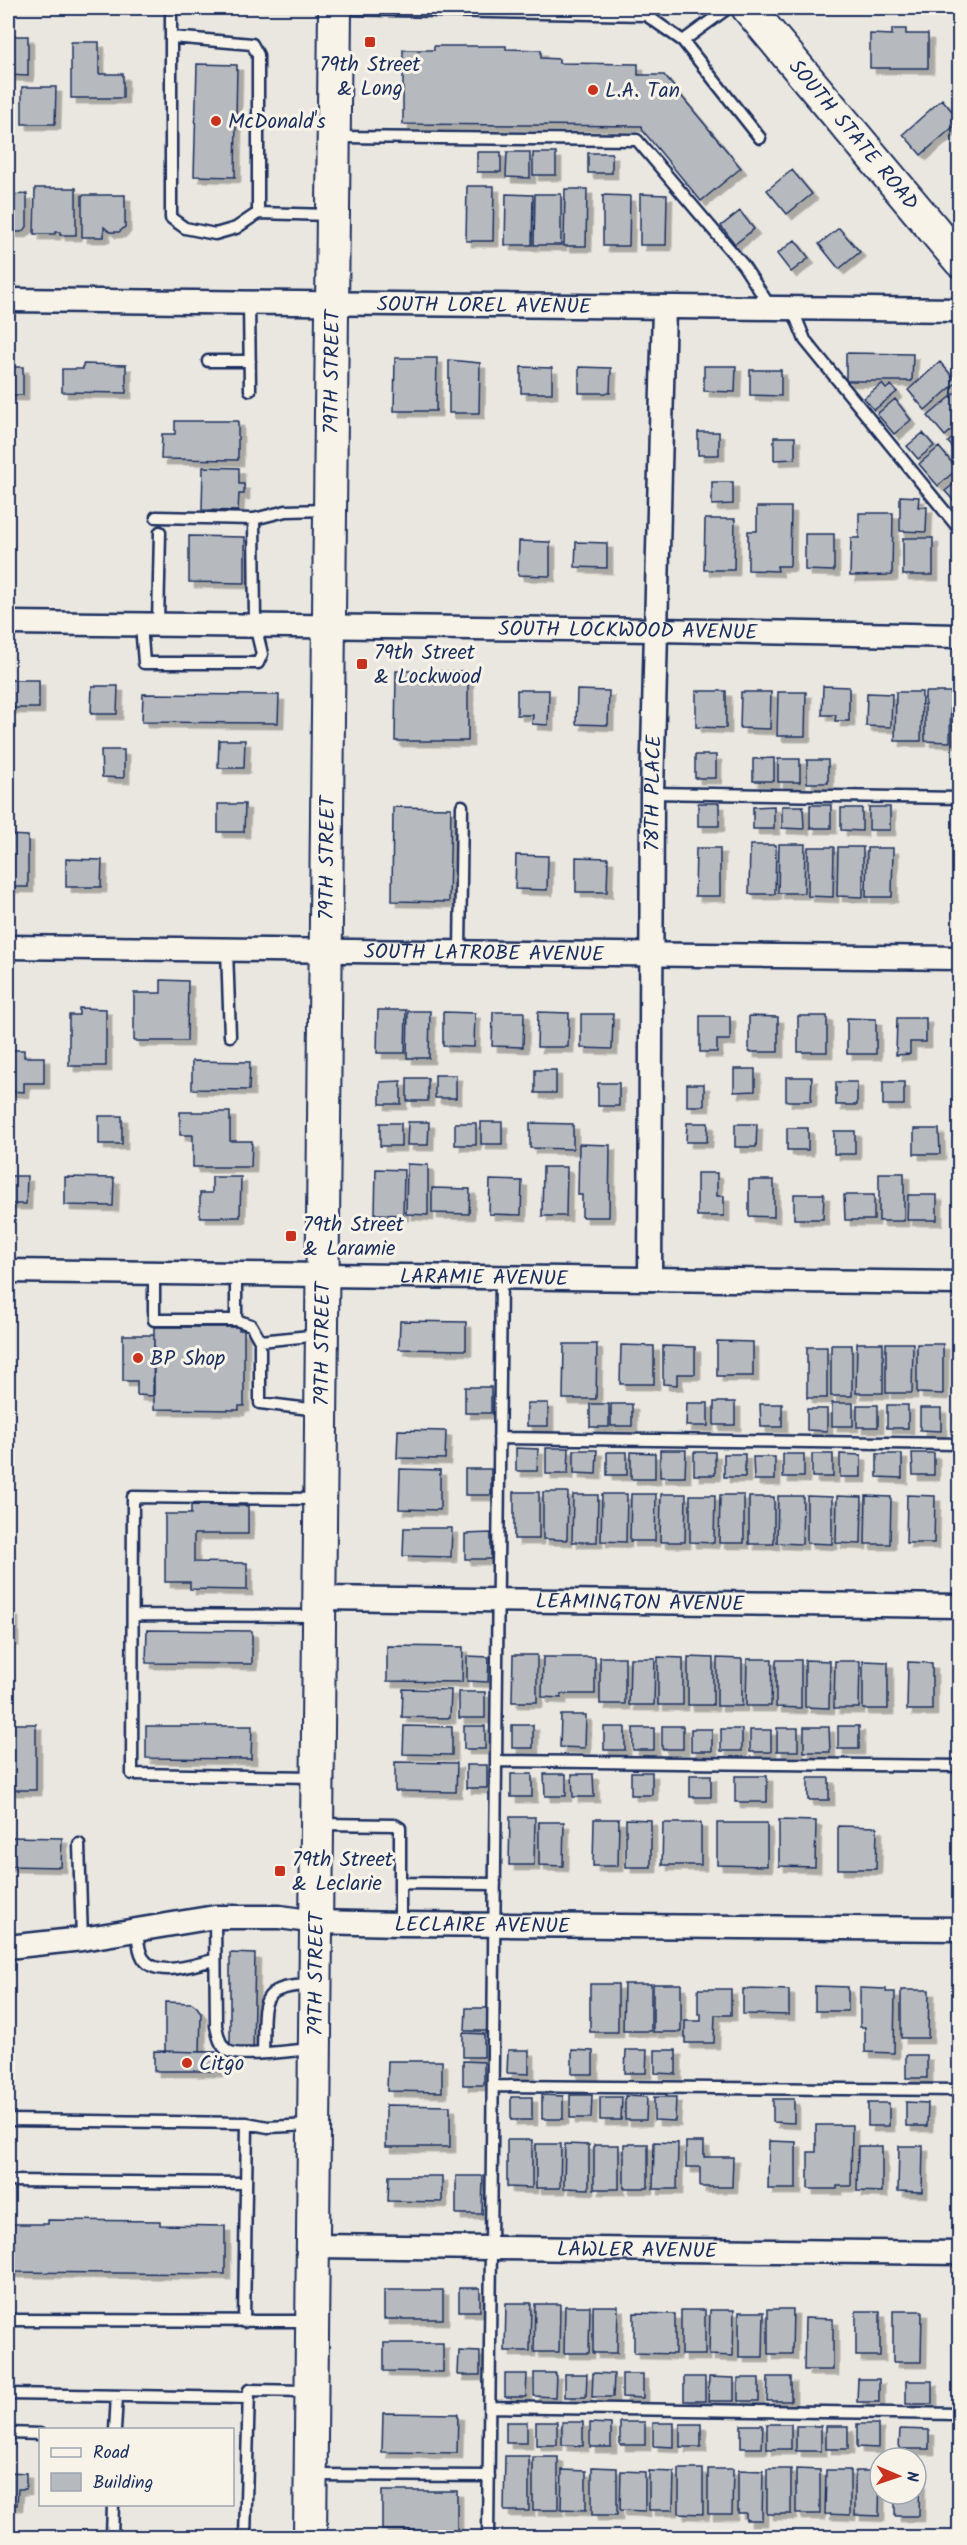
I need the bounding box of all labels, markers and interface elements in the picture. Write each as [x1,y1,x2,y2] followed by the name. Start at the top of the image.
[363,35,377,49] marker: 79th Street & Long
[320,49,421,106] place label: 79th Street & Long
[779,52,926,218] street label: SOUTH STATE ROAD
[605,75,680,108] place label: L.A. Tan
[586,83,600,97] marker: L.A. Tan
[228,106,326,139] place label: McDonald's
[209,114,223,128] marker: McDonald's
[377,289,592,324] street label: SOUTH LOREL AVENUE
[316,308,350,434] street label: 79TH STREET
[498,613,759,650] street label: SOUTH LOCKWOOD AVENUE
[374,637,482,694] place label: 79th Street & Lockwood
[355,657,369,671] marker: 79th Street & Lockwood
[637,734,671,851] street label: 78TH PLACE
[311,794,345,920] street label: 79TH STREET
[364,936,605,972] street label: SOUTH LATROBE AVENUE
[303,1209,405,1266] place label: 79th Street & Laramie
[284,1229,298,1243] marker: 79th Street & Laramie
[400,1261,569,1296] street label: LARAMIE AVENUE
[306,1280,340,1406] street label: 79TH STREET
[150,1343,225,1376] place label: BP Shop
[131,1351,145,1365] marker: BP Shop
[535,1586,745,1621] street label: LEAMINGTON AVENUE
[292,1844,394,1901] place label: 79th Street & Leclarie
[273,1864,287,1878] marker: 79th Street & Leclarie
[395,1909,571,1944] street label: LECLAIRE AVENUE
[300,1910,334,2036] street label: 79TH STREET
[199,2048,244,2081] place label: Citgo
[180,2056,194,2070] marker: Citgo
[557,2234,718,2268] street label: LAWLER AVENUE
[39,2428,234,2506] legend
[93,2439,130,2468] text: Road
[868,2446,928,2506] north arrow
[93,2469,153,2498] text: Building
[899,2471,924,2482] text: N

